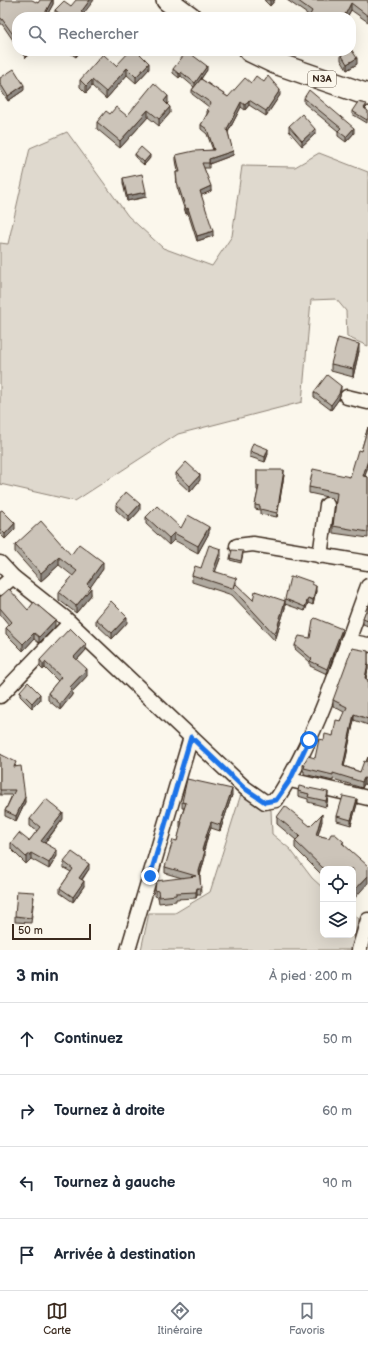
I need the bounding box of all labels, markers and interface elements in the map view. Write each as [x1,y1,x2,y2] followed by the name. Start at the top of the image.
[12,12,356,56] search box
[26,23,48,45] icon: search
[58,25,138,44] text: Rechercher
[308,71,336,87] road number: N3A
[300,731,318,749] route start
[320,866,356,938] map controls
[320,866,356,902] button: locate
[141,867,159,885] route end
[320,902,356,938] button: layers
[12,922,91,941] scale bar
[18,924,43,937] text: 50 m
[16,966,59,986] text: 3 min
[269,968,352,984] text: À pied · 200 m
[16,1028,38,1050] icon: ahead
[54,1029,123,1048] text: Continuez
[323,1031,352,1047] text: 50 m
[16,1100,38,1122] icon: right
[54,1101,165,1120] text: Tournez à droite
[322,1103,352,1119] text: 60 m
[16,1172,38,1194] icon: left
[54,1173,175,1192] text: Tournez à gauche
[323,1175,352,1191] text: 90 m
[16,1244,38,1266] icon: arrive
[54,1245,196,1264] text: Arrivée à destination
[43,1300,71,1337] tab: Carte
[157,1300,202,1337] tab: Itinéraire
[289,1300,325,1337] tab: Favoris

